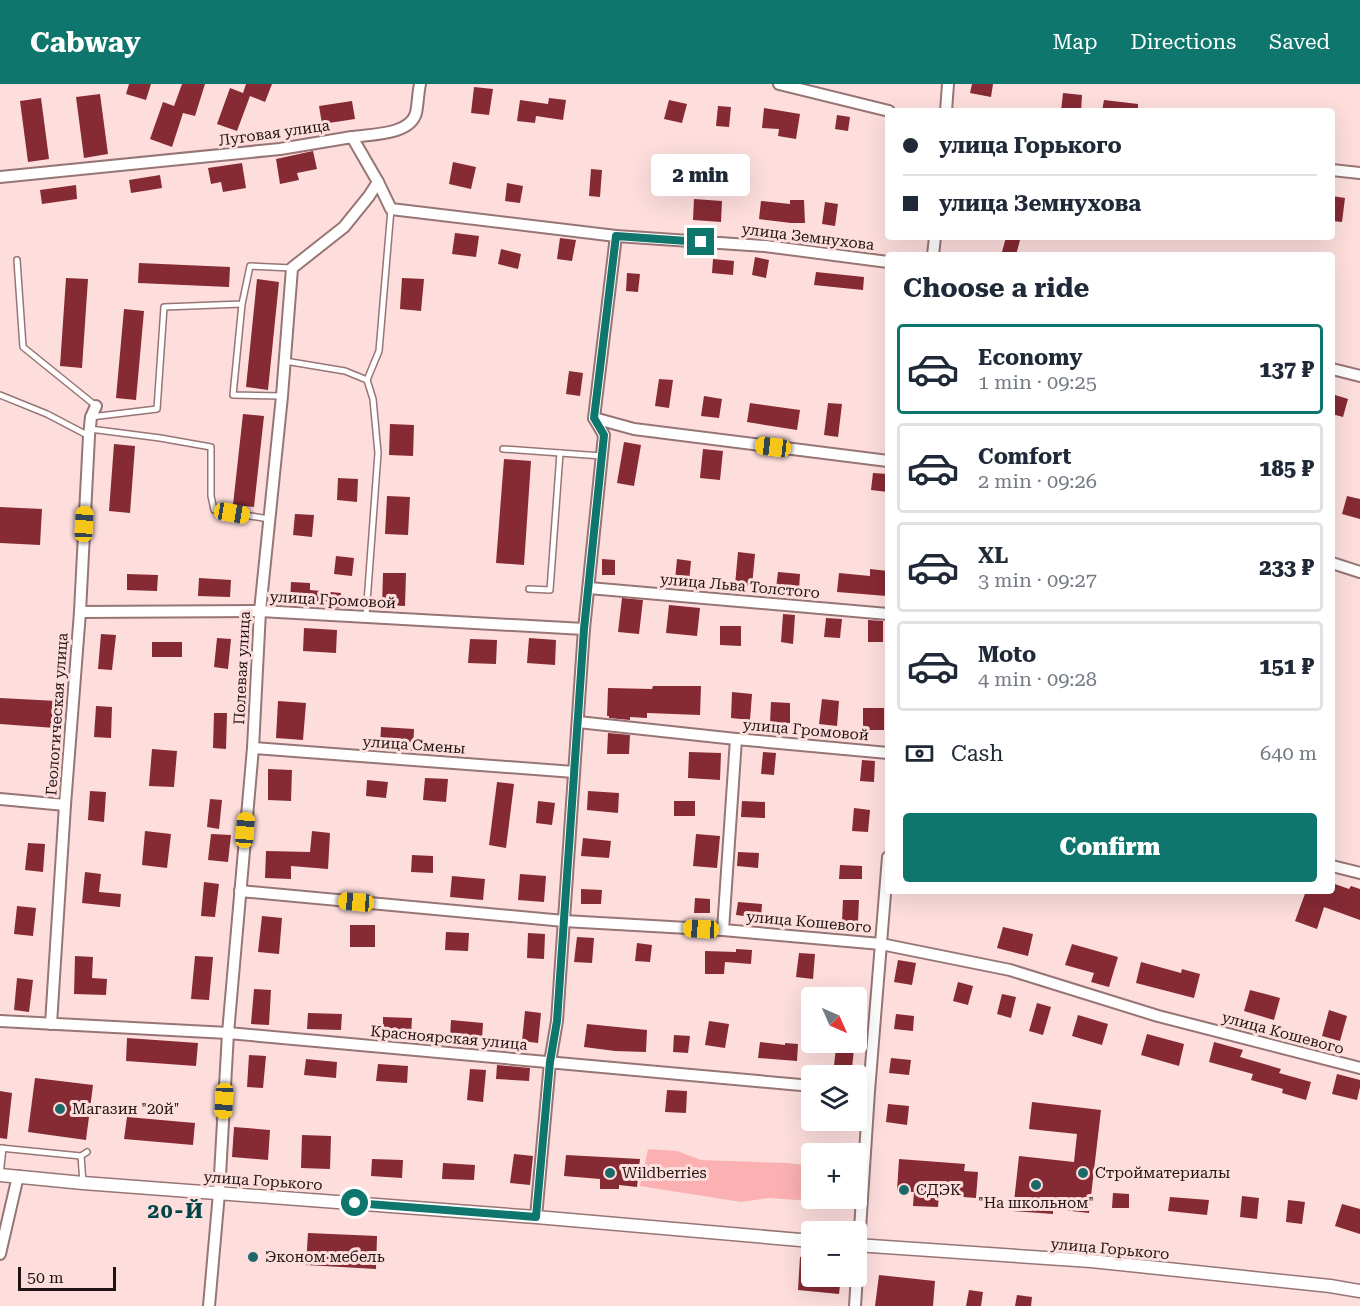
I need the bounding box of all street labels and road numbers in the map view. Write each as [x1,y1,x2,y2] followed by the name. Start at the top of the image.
[217,116,331,150] street label: Луговая улица
[741,220,875,254] street label: улица Земнухова
[659,570,821,602] street label: улица Льва Толстого
[269,588,397,612] street label: улица Громовой
[230,611,254,725] street label: Полевая улица
[42,632,72,796] street label: Геологическая улица
[742,716,870,744] street label: улица Громовой
[362,732,466,758] street label: улица Смены
[746,908,872,936] street label: улица Кошевого
[1220,1008,1346,1058] street label: улица Кошевого
[370,1022,528,1054] street label: Красноярская улица
[203,1168,323,1194] street label: улица Горького
[1050,1235,1170,1263] street label: улица Горького

